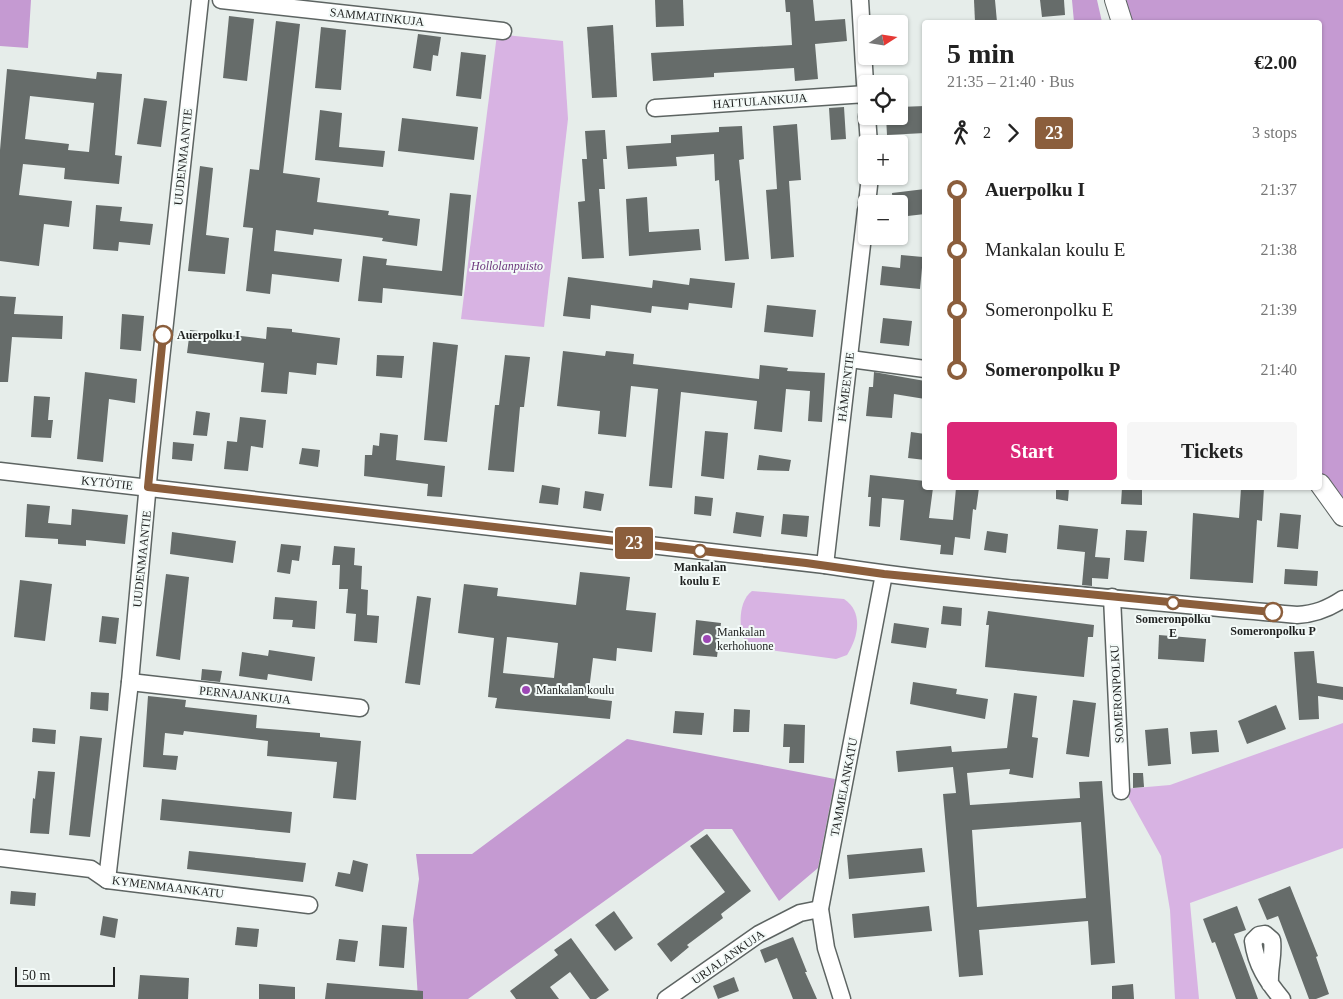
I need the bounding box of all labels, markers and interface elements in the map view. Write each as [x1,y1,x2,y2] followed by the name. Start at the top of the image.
[329,5,425,29] street label: SAMMATINKUJA
[858,15,908,65] north arrow
[858,15,908,245] map controls
[947,38,1015,69] text: 5 min
[1254,52,1297,73] text: €2.00
[947,73,1074,90] text: 21:35 – 21:40 · Bus
[858,75,908,125] button: locate
[712,91,808,111] street label: HATTULANKUJA
[171,108,195,206] street label: UUDENMAANTIE
[947,119,975,147] icon: walk
[999,119,1027,147] icon: forward
[1045,123,1063,143] text: 23
[983,124,991,141] text: 2
[1252,124,1297,141] text: 3 stops
[858,135,908,185] button: +
[985,179,1085,200] text: Auerpolku I
[1261,181,1297,198] text: 21:37
[858,195,908,245] button: −
[985,239,1125,260] text: Mankalan koulu E
[1261,241,1297,258] text: 21:38
[470,259,543,273] park label: Hollolanpuisto
[985,299,1113,320] text: Someronpolku E
[1261,301,1297,318] text: 21:39
[153,325,173,345] marker: Auerpolku I
[177,328,240,342] place label: Auerpolku I
[835,351,857,423] street label: HÄMEENTIE
[985,359,1120,380] text: Someronpolku P
[1261,361,1297,378] text: 21:40
[947,422,1117,480] button: Start
[1127,422,1297,480] button: Tickets
[80,473,134,493] street label: KYTÖTIE
[130,510,154,608] street label: UUDENMAANTIE
[612,527,656,559] line badge: 23
[625,533,643,553] text: 23
[693,544,707,558] marker: Mankalan koulu E
[674,560,727,588] place label: Mankalan koulu E
[1166,596,1180,610] marker: Someronpolku E
[1263,602,1283,622] marker: Someronpolku P
[1135,612,1211,640] place label: Someronpolku E
[1230,624,1316,638] place label: Someronpolku P
[717,625,774,653] place label: Mankalan kerhohuone
[701,633,713,645] marker: Mankalan kerhohuone
[1107,644,1127,744] street label: SOMERONPOLKU
[199,683,292,707] street label: PERNAJANKUJA
[536,683,614,697] place label: Mankalan koulu
[520,684,532,696] marker: Mankalan koulu
[828,736,861,838] street label: TAMMELANKATU
[111,873,225,901] street label: KYMENMAANKATU
[689,927,767,987] street label: URJALANKUJA
[15,964,115,987] scale bar
[22,968,50,983] text: 50 m

